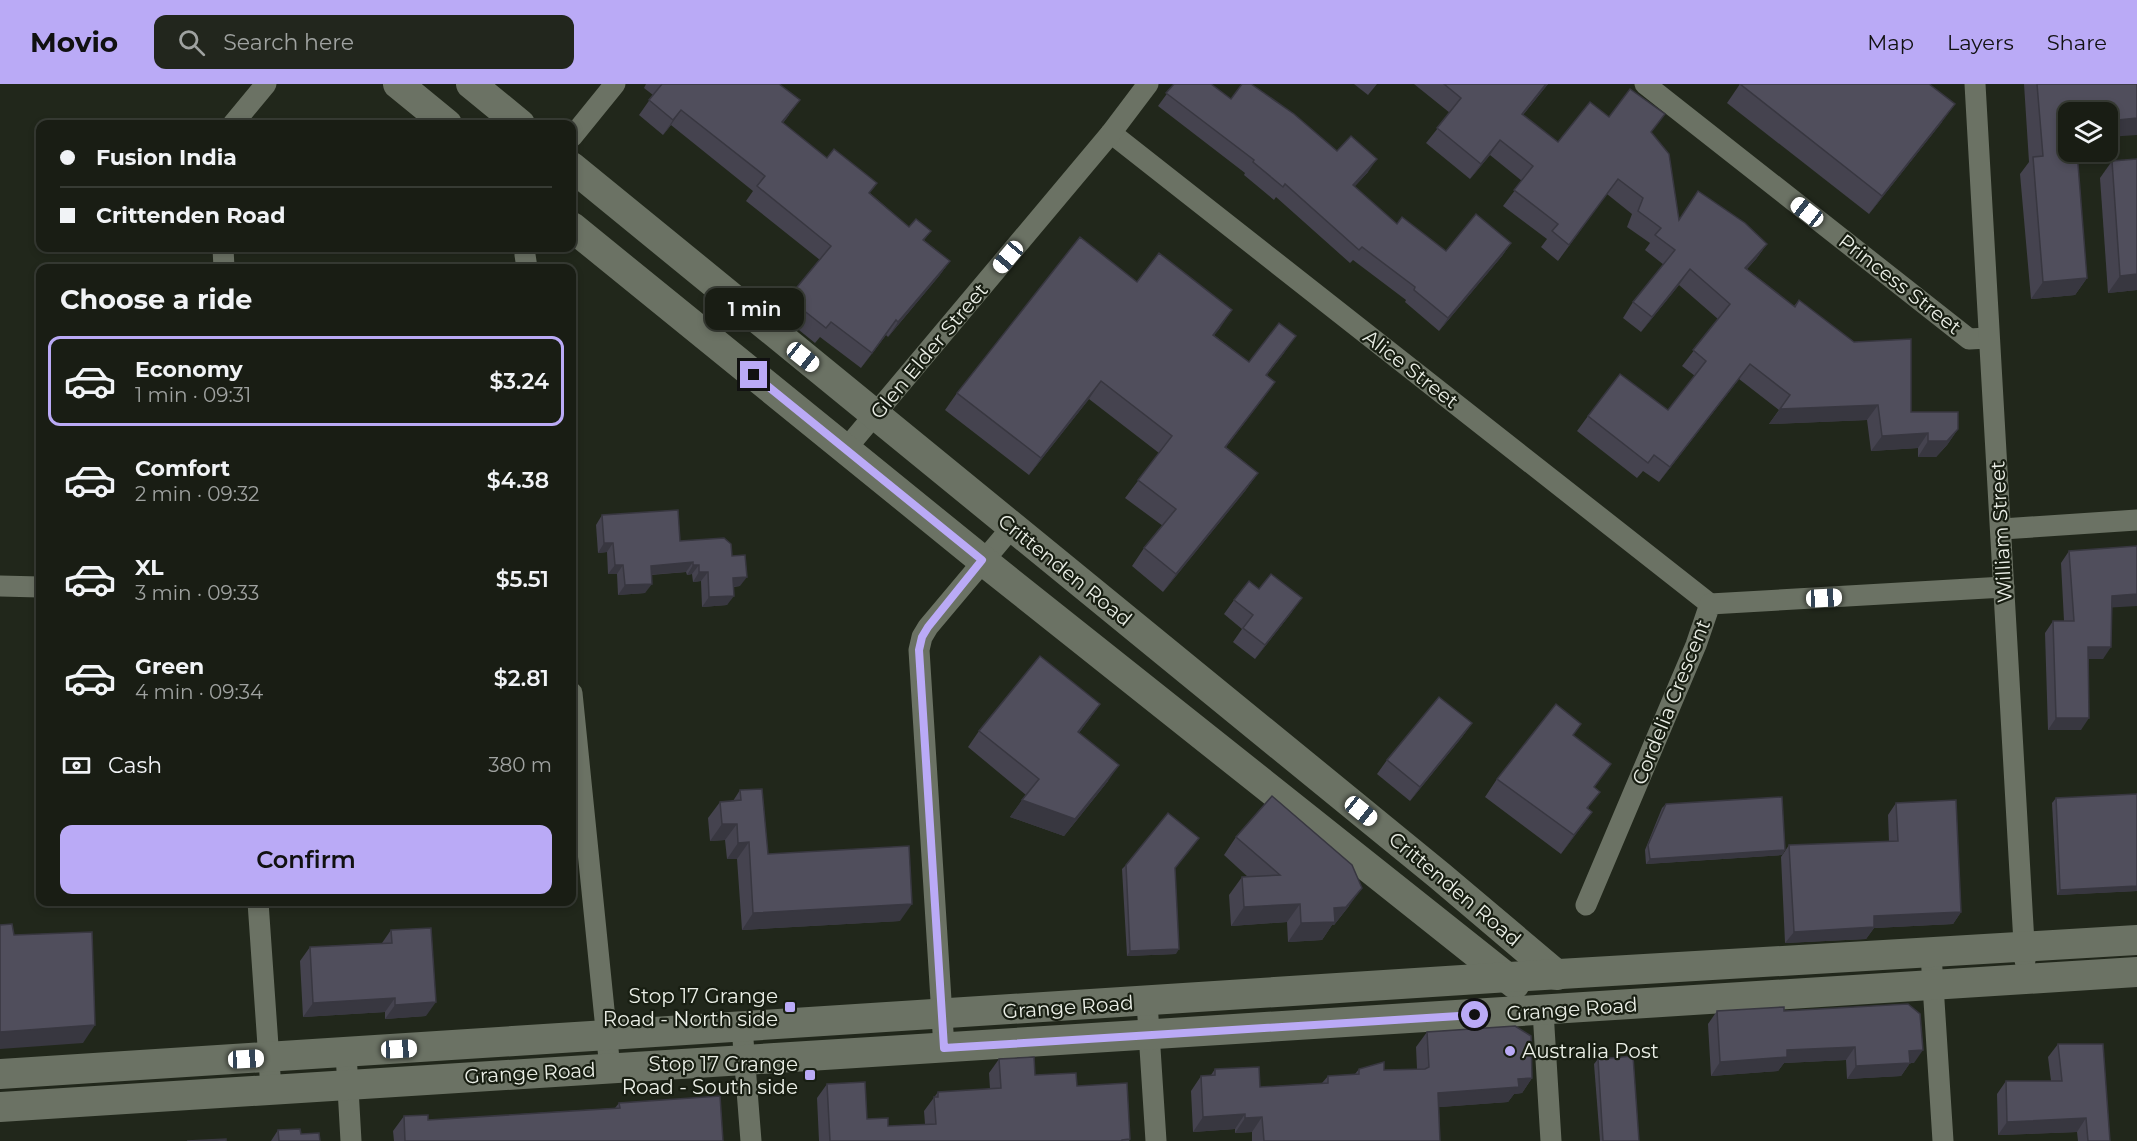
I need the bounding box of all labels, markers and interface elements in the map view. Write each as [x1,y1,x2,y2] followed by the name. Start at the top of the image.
[154,15,574,69] search box
[30,25,118,59] text: Movio
[175,26,208,59] icon: search
[223,29,354,56] text: Search here
[1867,30,1914,55] text: Map
[1947,30,2014,55] text: Layers
[2047,30,2107,55] text: Share
[2058,102,2118,162] map controls
[2058,102,2118,162] button: layers
[96,144,237,171] text: Fusion India
[1787,194,1827,230] car
[96,202,285,229] text: Crittenden Road
[1834,229,1966,339] street label: Princess Street
[990,237,1026,277] car
[865,278,993,424] street label: Glen Elder Street
[60,283,252,316] text: Choose a ride
[704,288,804,330] callout: 1 min
[728,297,781,321] text: 1 min
[1359,324,1463,414] street label: Alice Street
[783,339,823,375] car
[63,354,117,408] icon: car
[135,356,243,383] text: Economy
[740,361,767,388] route end
[489,368,549,395] text: $3.24
[135,383,251,407] text: 1 min · 09:31
[63,453,117,507] icon: car
[135,455,230,482] text: Comfort
[1985,460,2017,604] street label: William Street
[487,467,549,494] text: $4.38
[135,482,259,506] text: 2 min · 09:32
[993,509,1137,631] street label: Crittenden Road
[63,552,117,606] icon: car
[135,554,164,581] text: XL
[496,566,549,593] text: $5.51
[135,581,259,605] text: 3 min · 09:33
[1806,588,1842,608] car
[1627,616,1715,788] street label: Cordelia Crescent
[63,651,117,705] icon: car
[135,653,204,680] text: Green
[494,665,549,692] text: $2.81
[135,680,263,704] text: 4 min · 09:34
[60,749,93,782] icon: cash
[108,752,162,779] text: Cash
[488,753,552,777] text: 380 m
[1341,793,1381,829] car
[60,825,552,894] button: Confirm
[1384,827,1526,951] street label: Crittenden Road
[603,984,778,1031] place label: Stop 17 Grange Road - North side
[1002,990,1134,1024] street label: Grange Road
[1506,992,1638,1026] street label: Grange Road
[783,1000,797,1014] marker: Stop 17 Grange Road - North side
[1461,1001,1488,1028] route start
[381,1039,417,1059] car
[1522,1039,1659,1063] place label: Australia Post
[1503,1044,1517,1058] marker: Australia Post
[228,1049,264,1069] car
[622,1052,798,1099] place label: Stop 17 Grange Road - South side
[464,1058,596,1088] street label: Grange Road
[803,1068,817,1082] marker: Stop 17 Grange Road - South side

